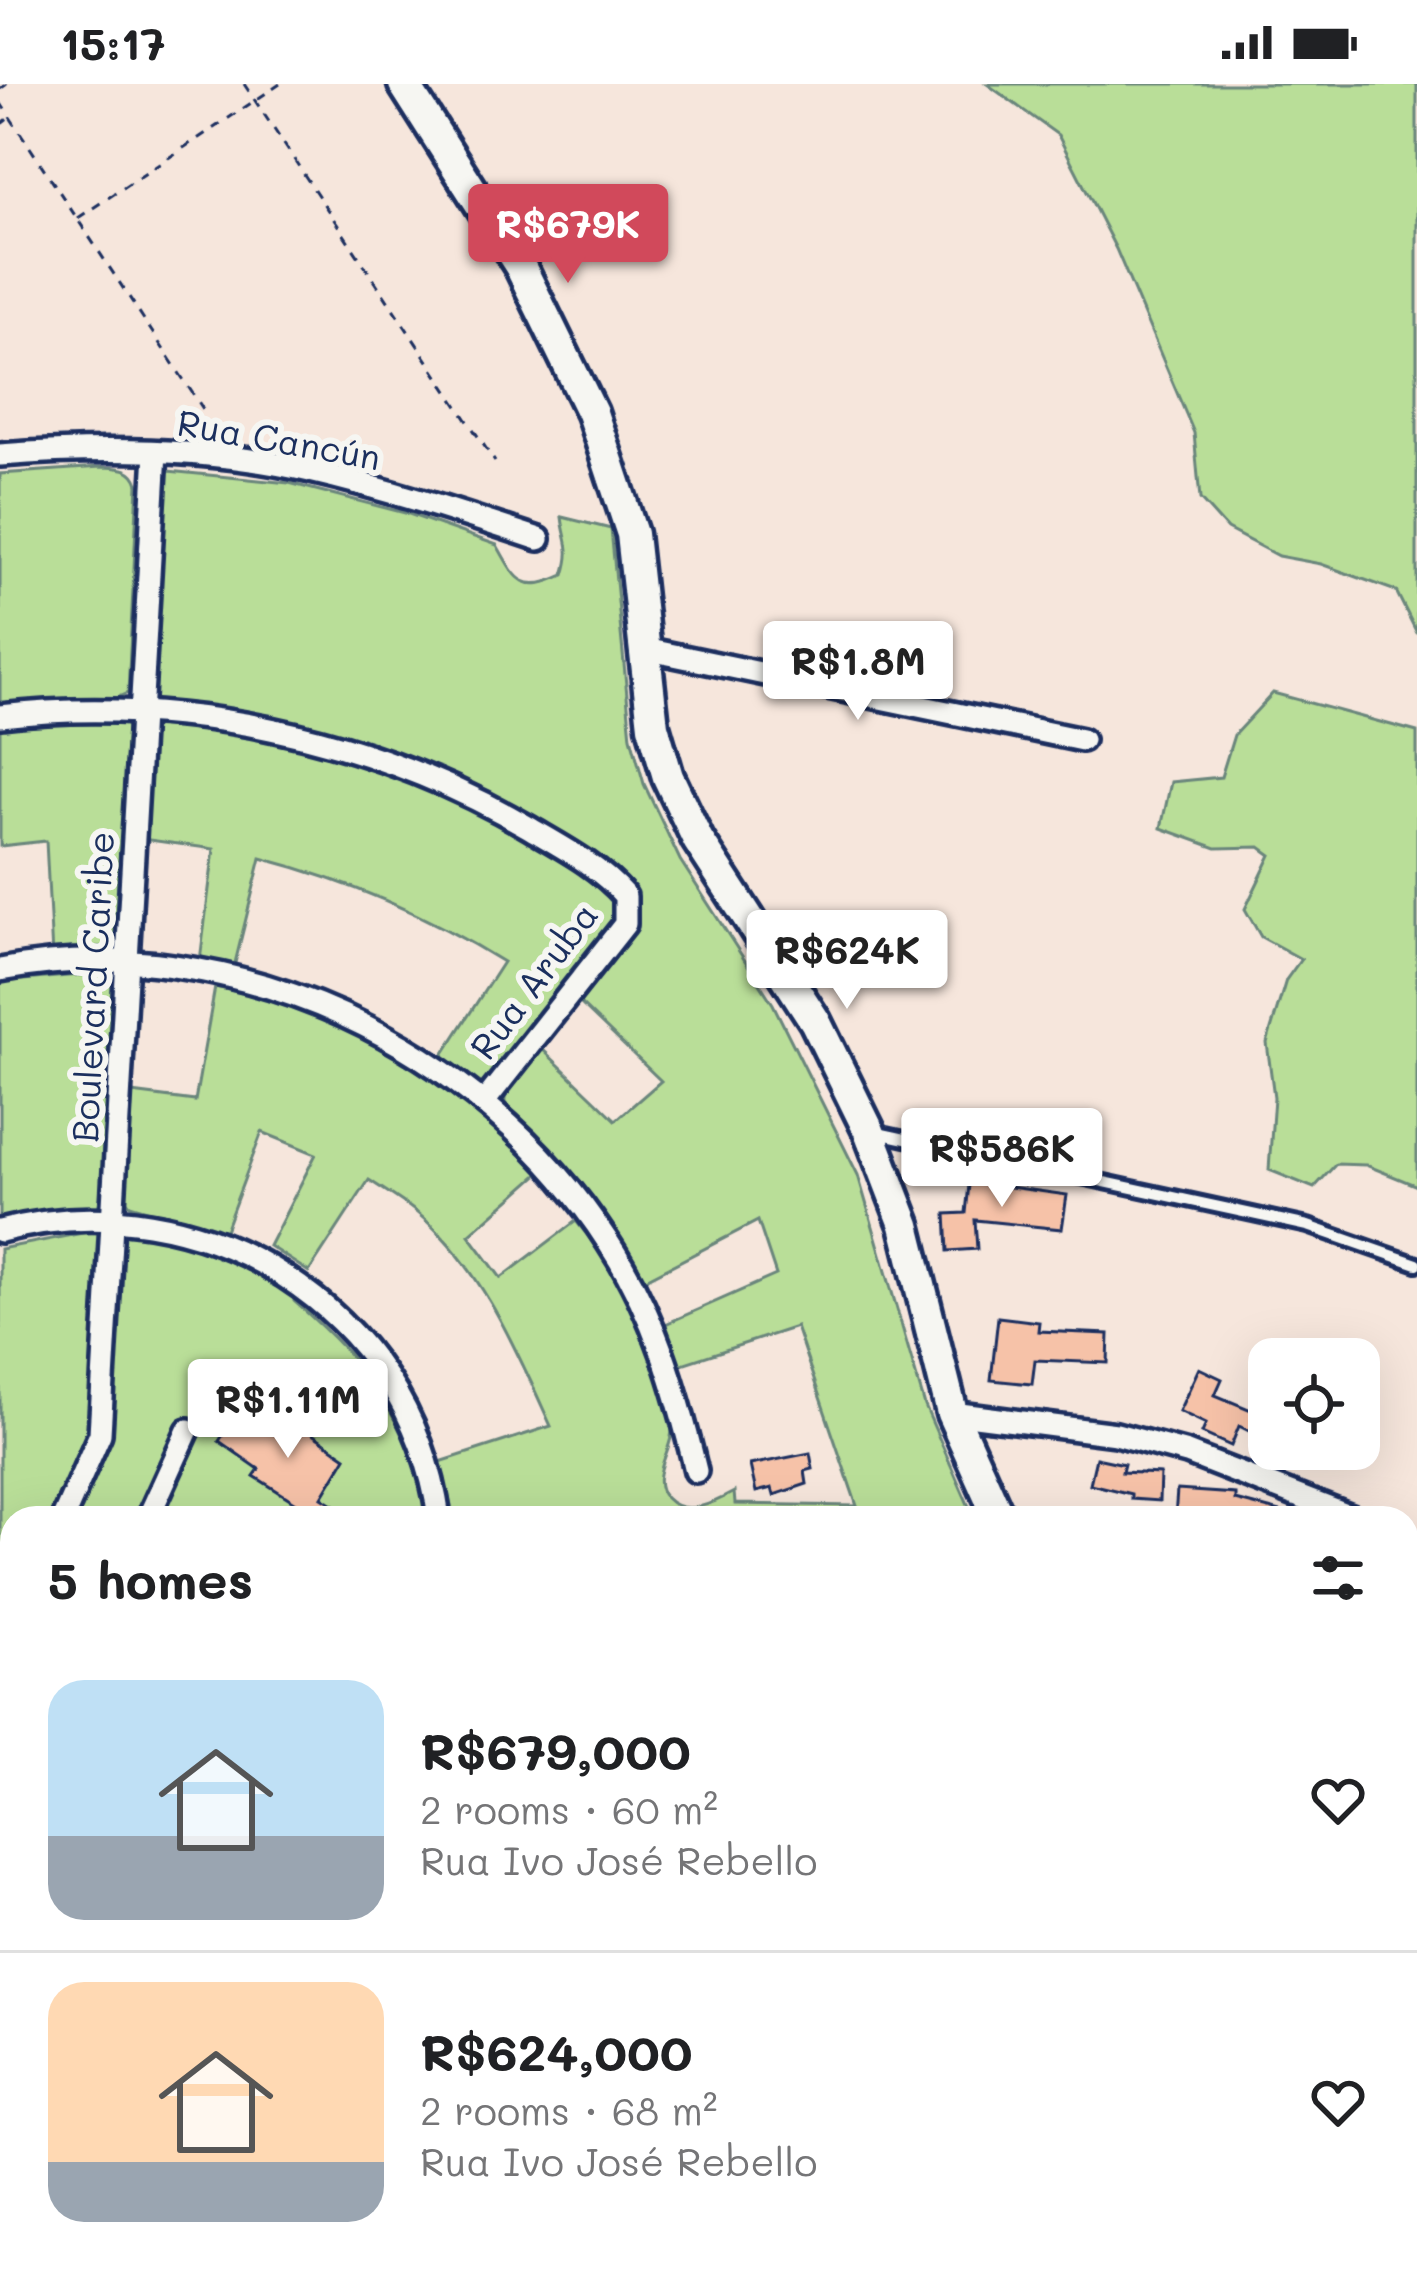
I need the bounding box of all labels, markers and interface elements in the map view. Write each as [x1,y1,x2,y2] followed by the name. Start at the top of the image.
[60,13,165,71] text: 15:17
[470,184,666,286] pin: R$679K
[495,197,641,248] text: R$679K
[174,398,385,480] street label: Rua Cancún
[760,621,956,723] pin: R$1.8M
[790,634,926,685] text: R$1.8M
[60,830,123,1143] street label: Boulevard Caribe
[458,892,607,1068] street label: Rua Aruba
[749,910,945,1012] pin: R$624K
[774,923,920,974] text: R$624K
[904,1108,1100,1210] pin: R$586K
[928,1121,1076,1172] text: R$586K
[1248,1338,1380,1470] map controls
[1248,1338,1380,1470] button: locate
[177,1359,399,1461] pin: R$1.11M
[215,1372,361,1423] text: R$1.11M
[48,1545,253,1612] text: 5 homes
[1305,1545,1371,1611] icon: filters
[420,1716,691,1783] text: R$679,000
[144,1728,288,1872] icon: home
[1305,1767,1371,1833] icon: heart
[420,1783,718,1834] text: 2 rooms · 60 m²
[420,1834,817,1885] text: Rua Ivo José Rebello
[420,2017,693,2084] text: R$624,000
[144,2030,288,2174] icon: home
[1305,2069,1371,2135] icon: heart
[420,2084,718,2135] text: 2 rooms · 68 m²
[420,2135,817,2186] text: Rua Ivo José Rebello

